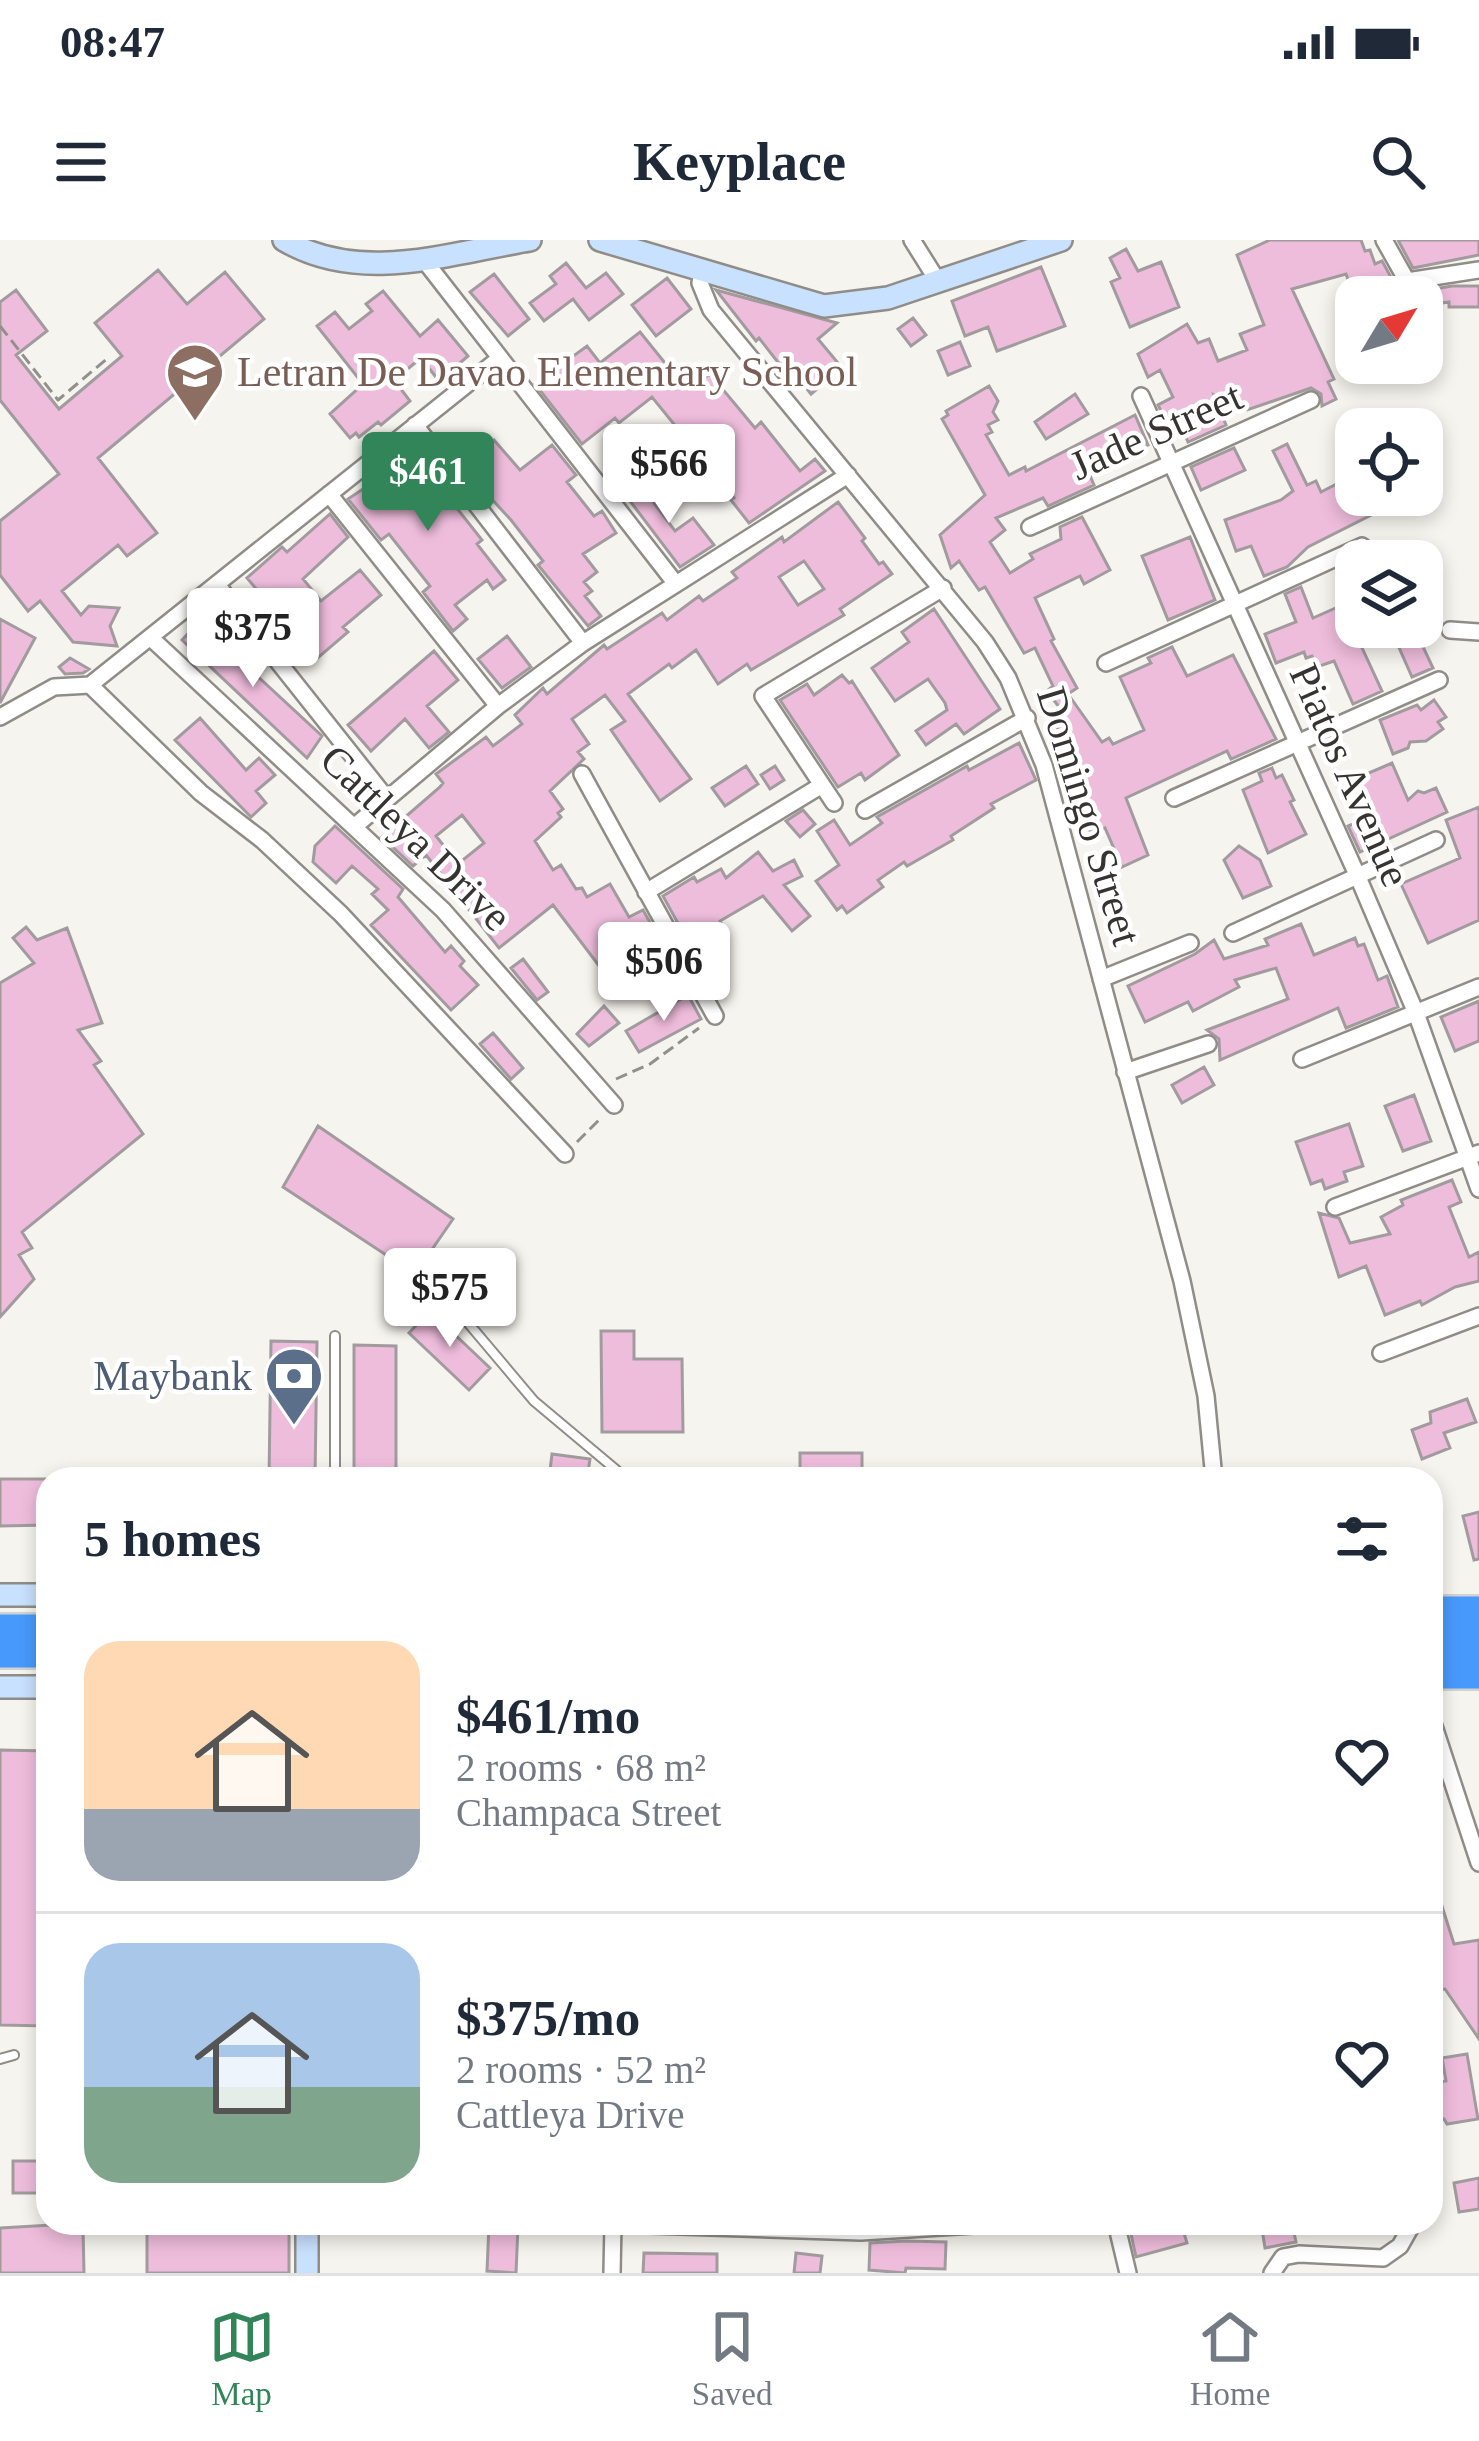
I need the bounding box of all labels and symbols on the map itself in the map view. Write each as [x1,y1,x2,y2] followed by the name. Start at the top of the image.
[1335,276,1443,384] north arrow
[164,341,226,423] school or university icon: Letran De Davao Elementary School
[237,349,857,395] place label: Letran De Davao Elementary School
[1063,373,1249,489] street label: Jade Street
[598,424,740,526] pin: $566
[357,432,499,534] pin: $461
[182,588,324,690] pin: $375
[1281,657,1419,893] street label: Piatos Avenue
[1028,682,1150,951] street label: Domingo Street
[312,736,520,940] street label: Cattleya Drive
[593,922,735,1024] pin: $506
[379,1248,521,1350] pin: $575
[263,1345,325,1427] bank icon: Maybank
[93,1353,252,1399] place label: Maybank

